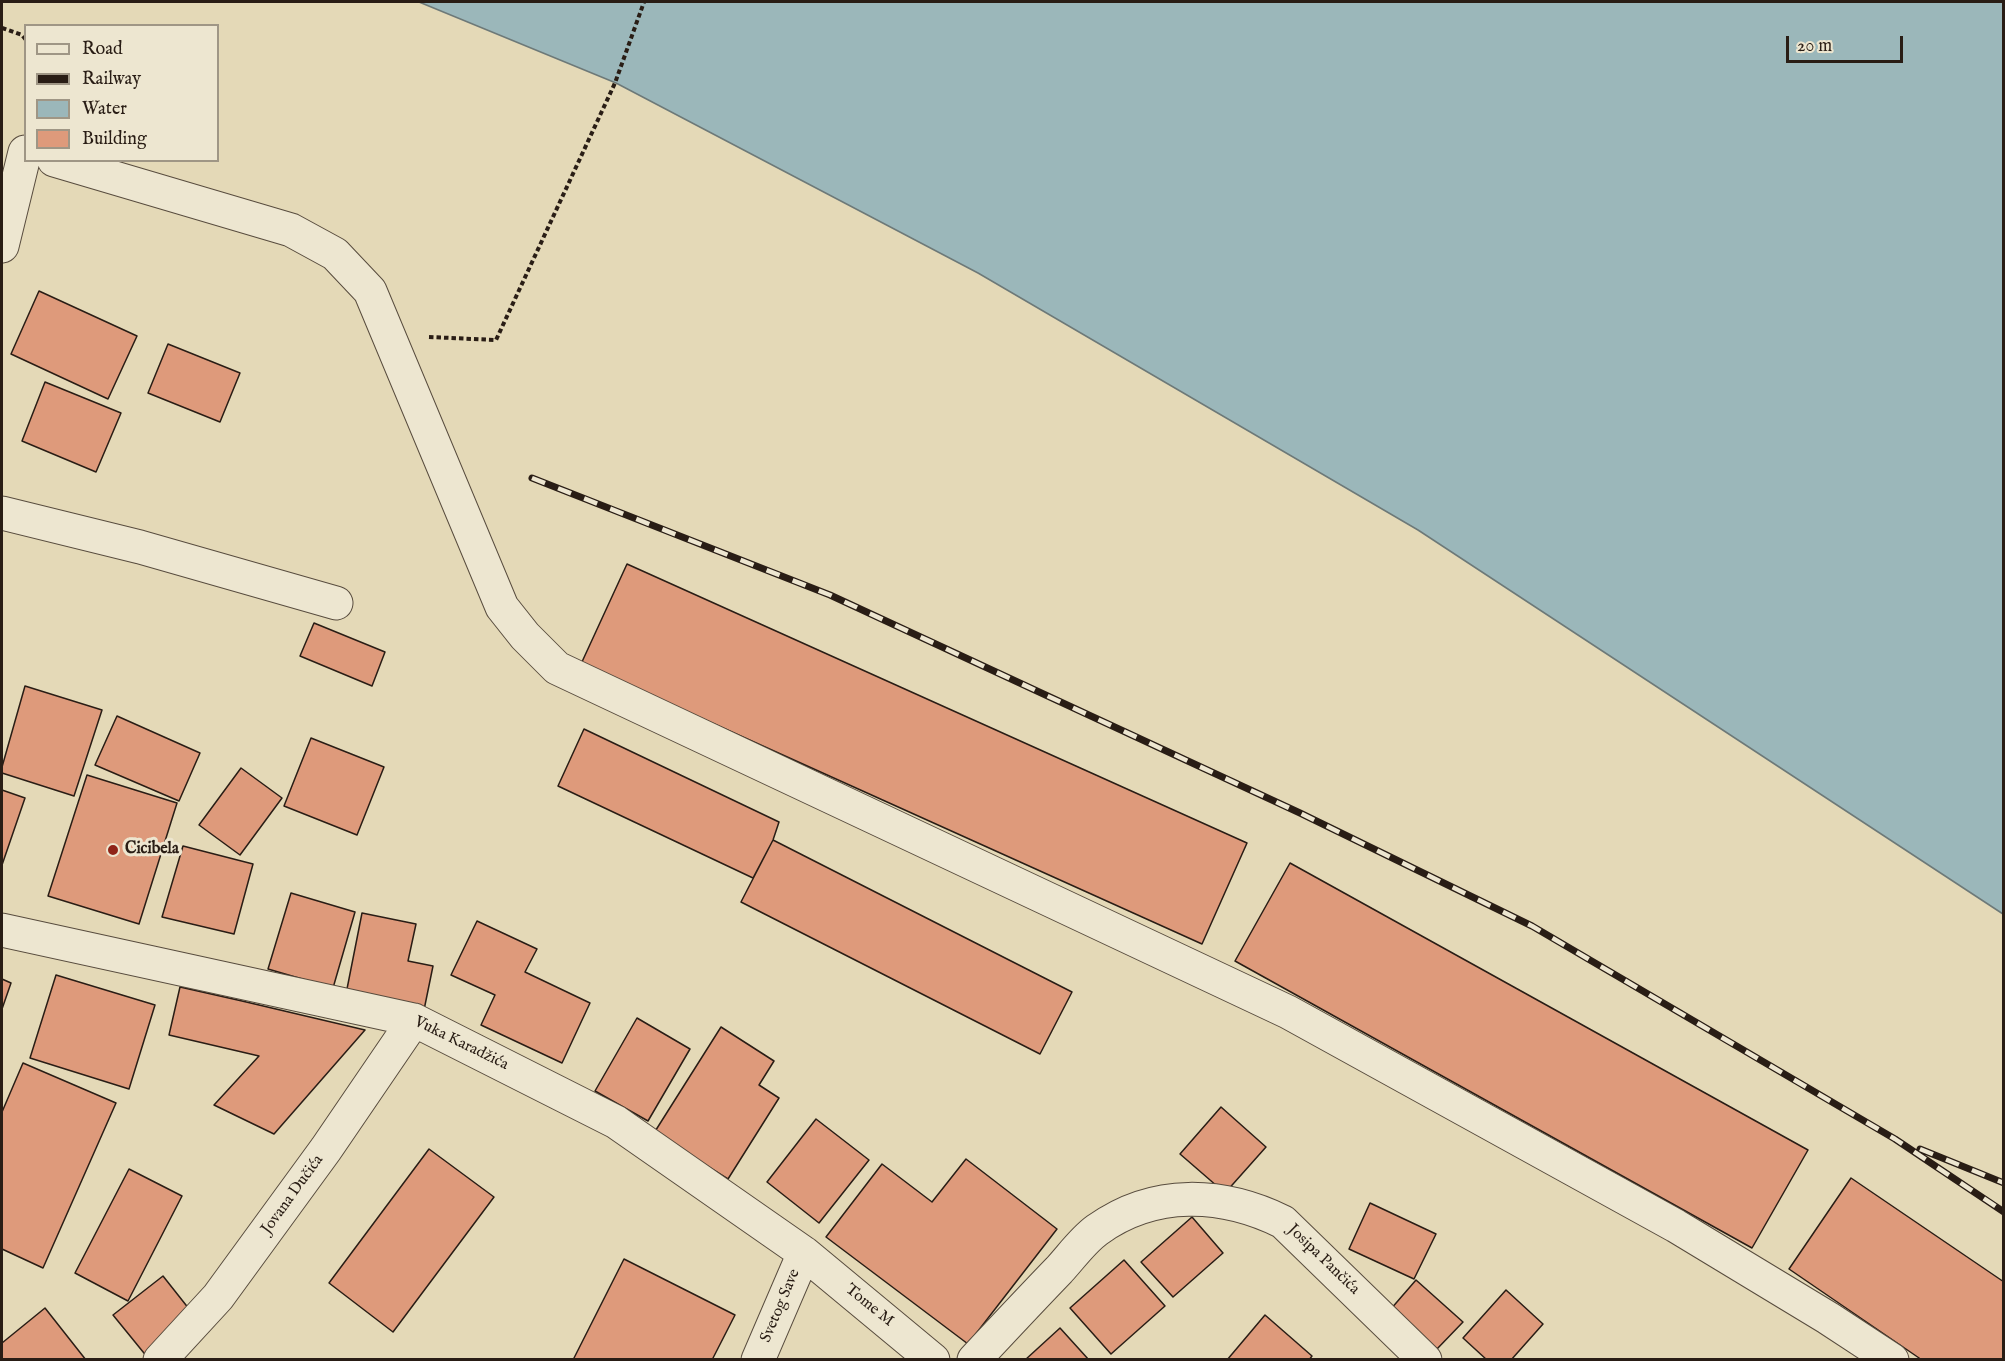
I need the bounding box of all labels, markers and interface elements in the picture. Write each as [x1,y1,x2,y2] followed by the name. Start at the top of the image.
[24,24,219,162] legend
[1789,24,1906,62] scale bar
[1797,35,1832,58] text: 20 m
[82,38,123,61] text: Road
[82,68,141,91] text: Railway
[82,98,127,121] text: Water
[82,128,147,151] text: Building
[125,840,179,860] place label: Cicibela
[106,843,120,857] marker: Cicibela
[411,1013,511,1075] street label: Vuka Karadžića
[258,1152,328,1238] street label: Jovana Dučića
[1283,1221,1363,1299] street label: Josipa Pančića
[757,1266,805,1346] street label: Svetog Save
[841,1281,897,1331] street label: Tome M

